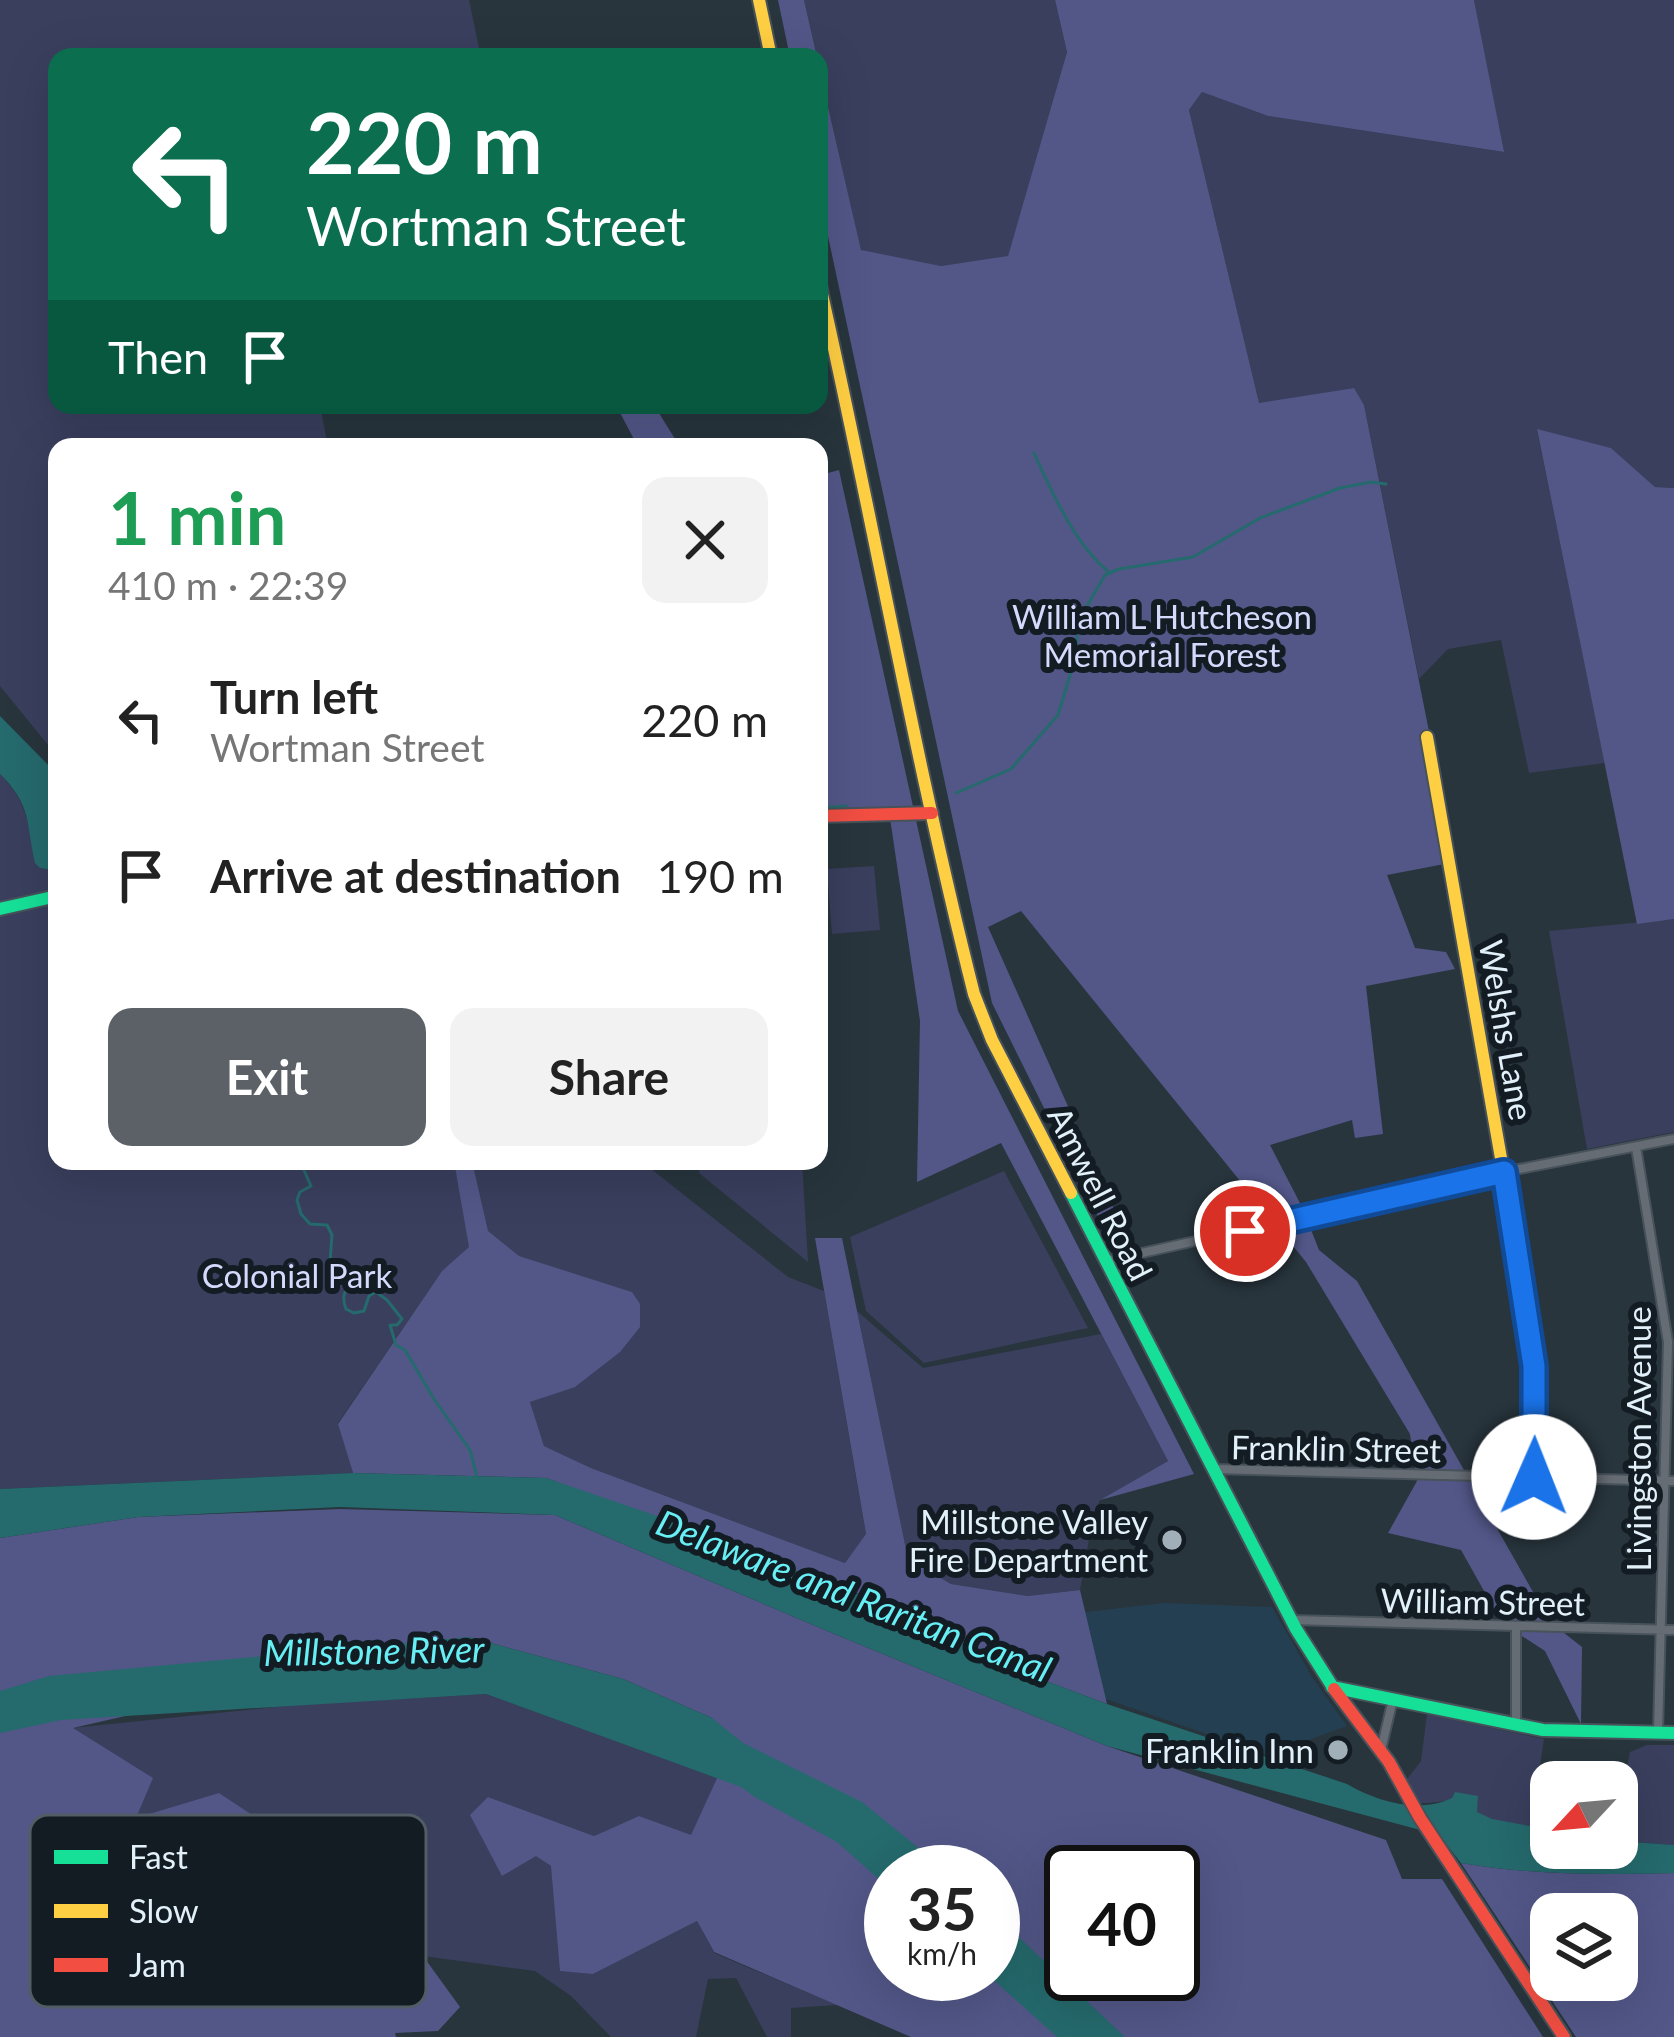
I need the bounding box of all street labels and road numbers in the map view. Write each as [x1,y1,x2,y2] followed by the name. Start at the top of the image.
[1471,937,1543,1123] street label: Welshs Lane
[1040,1099,1162,1287] street label: Amwell Road
[1618,1306,1658,1572] street label: Livingston Avenue
[1231,1426,1442,1470] street label: Franklin Street
[1380,1579,1586,1623] street label: William Street

